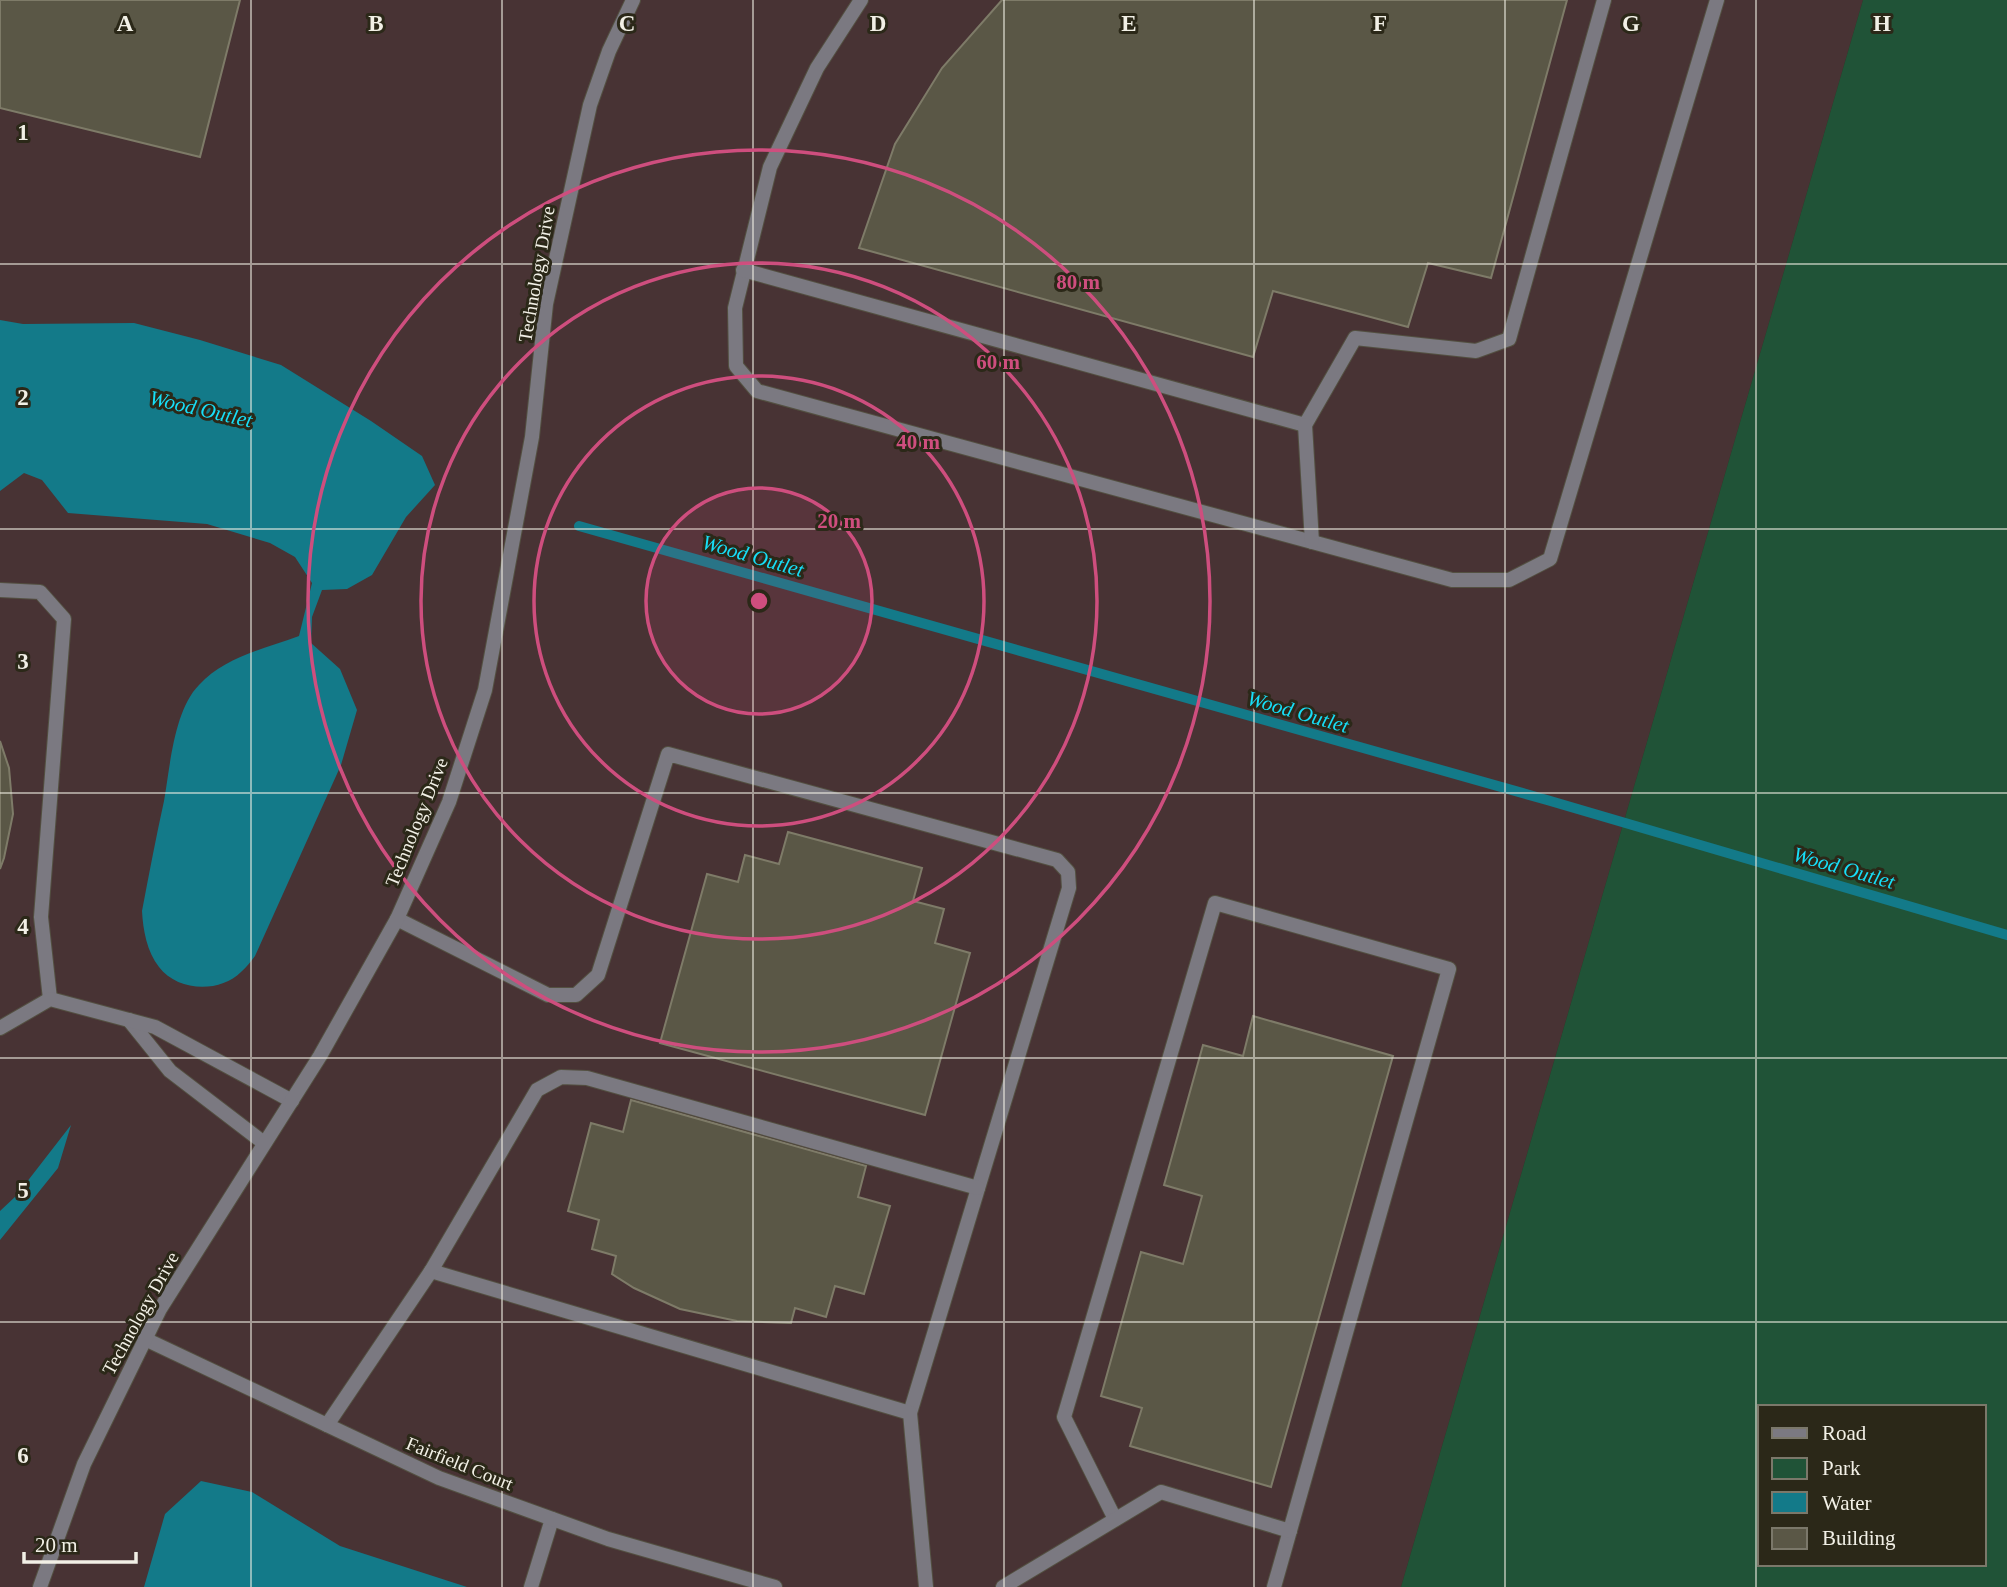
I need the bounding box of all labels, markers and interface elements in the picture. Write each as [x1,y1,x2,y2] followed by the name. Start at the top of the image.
[117,11,134,36] text: A
[368,11,384,36] text: B
[619,11,635,36] text: C
[870,11,886,36] text: D
[1121,11,1137,36] text: E
[1373,11,1387,36] text: F
[1622,11,1640,36] text: G
[1873,11,1891,36] text: H
[17,120,29,145] text: 1
[514,205,559,344] street label: Technology Drive
[1056,270,1100,294] text: 80 m
[976,350,1020,374] text: 60 m
[17,385,29,410] text: 2
[147,386,256,433] water label: Wood Outlet
[896,430,940,454] text: 40 m
[817,509,861,533] text: 20 m
[699,530,808,582] water label: Wood Outlet
[747,589,771,613] centre of rings
[17,649,29,674] text: 3
[1244,686,1353,738] water label: Wood Outlet
[381,755,452,890] street label: Technology Drive
[1790,842,1899,894] water label: Wood Outlet
[17,914,29,939] text: 4
[17,1178,29,1203] text: 5
[98,1248,183,1378] street label: Technology Drive
[1758,1405,1986,1566] legend
[1822,1421,1867,1445] text: Road
[403,1432,517,1495] street label: Fairfield Court
[17,1443,29,1468] text: 6
[1822,1456,1861,1480] text: Park
[1822,1491,1872,1515] text: Water
[24,1520,136,1564] scale bar
[1822,1526,1896,1550] text: Building
[35,1533,78,1557] text: 20 m

